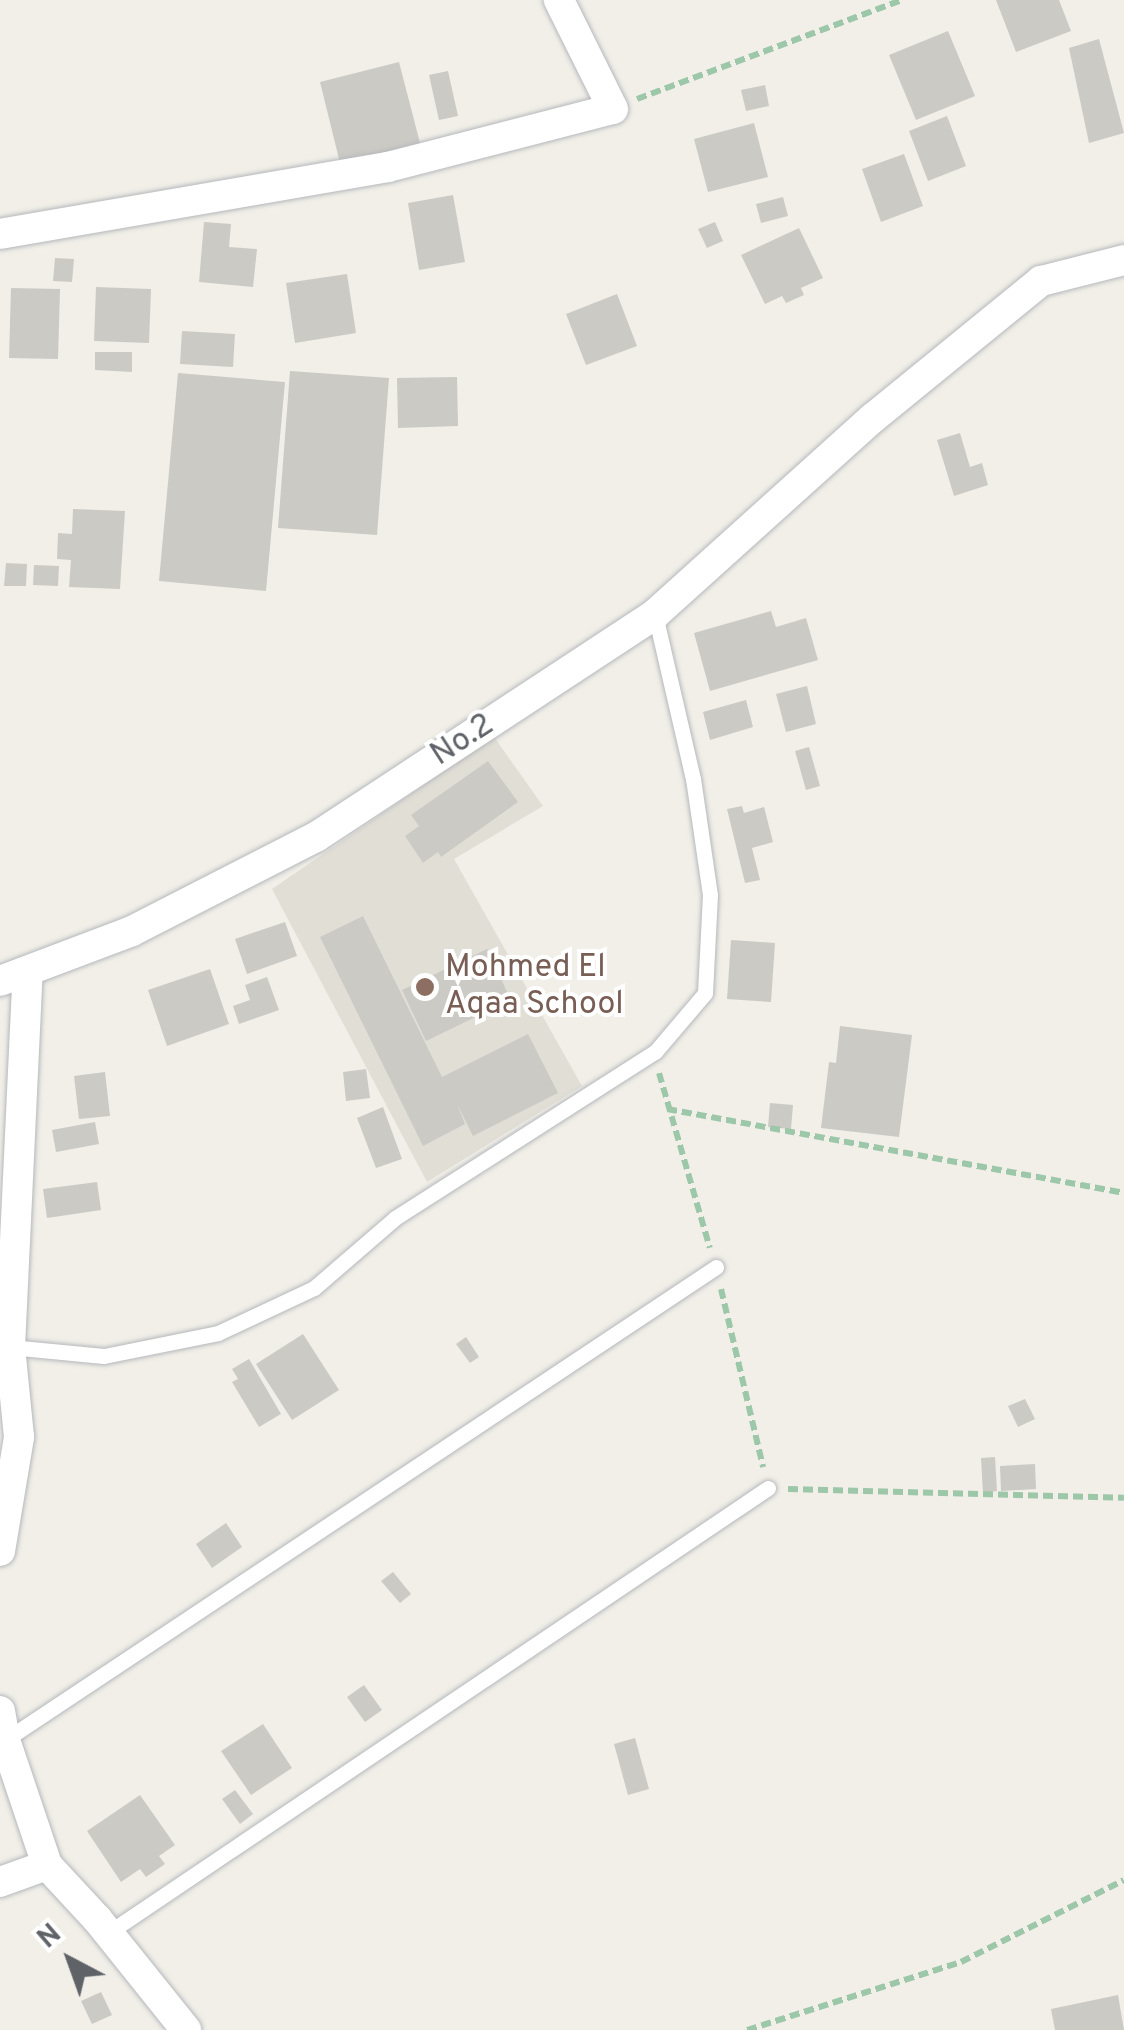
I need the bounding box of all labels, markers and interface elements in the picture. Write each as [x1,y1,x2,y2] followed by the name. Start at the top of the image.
[424,707,502,775] street label: No.2
[445,950,624,1025] place label: Mohmed El Aqaa School
[414,976,436,998] marker: Mohmed El Aqaa School
[20,1910,120,2010] north arrow
[31,1917,70,1958] text: N

